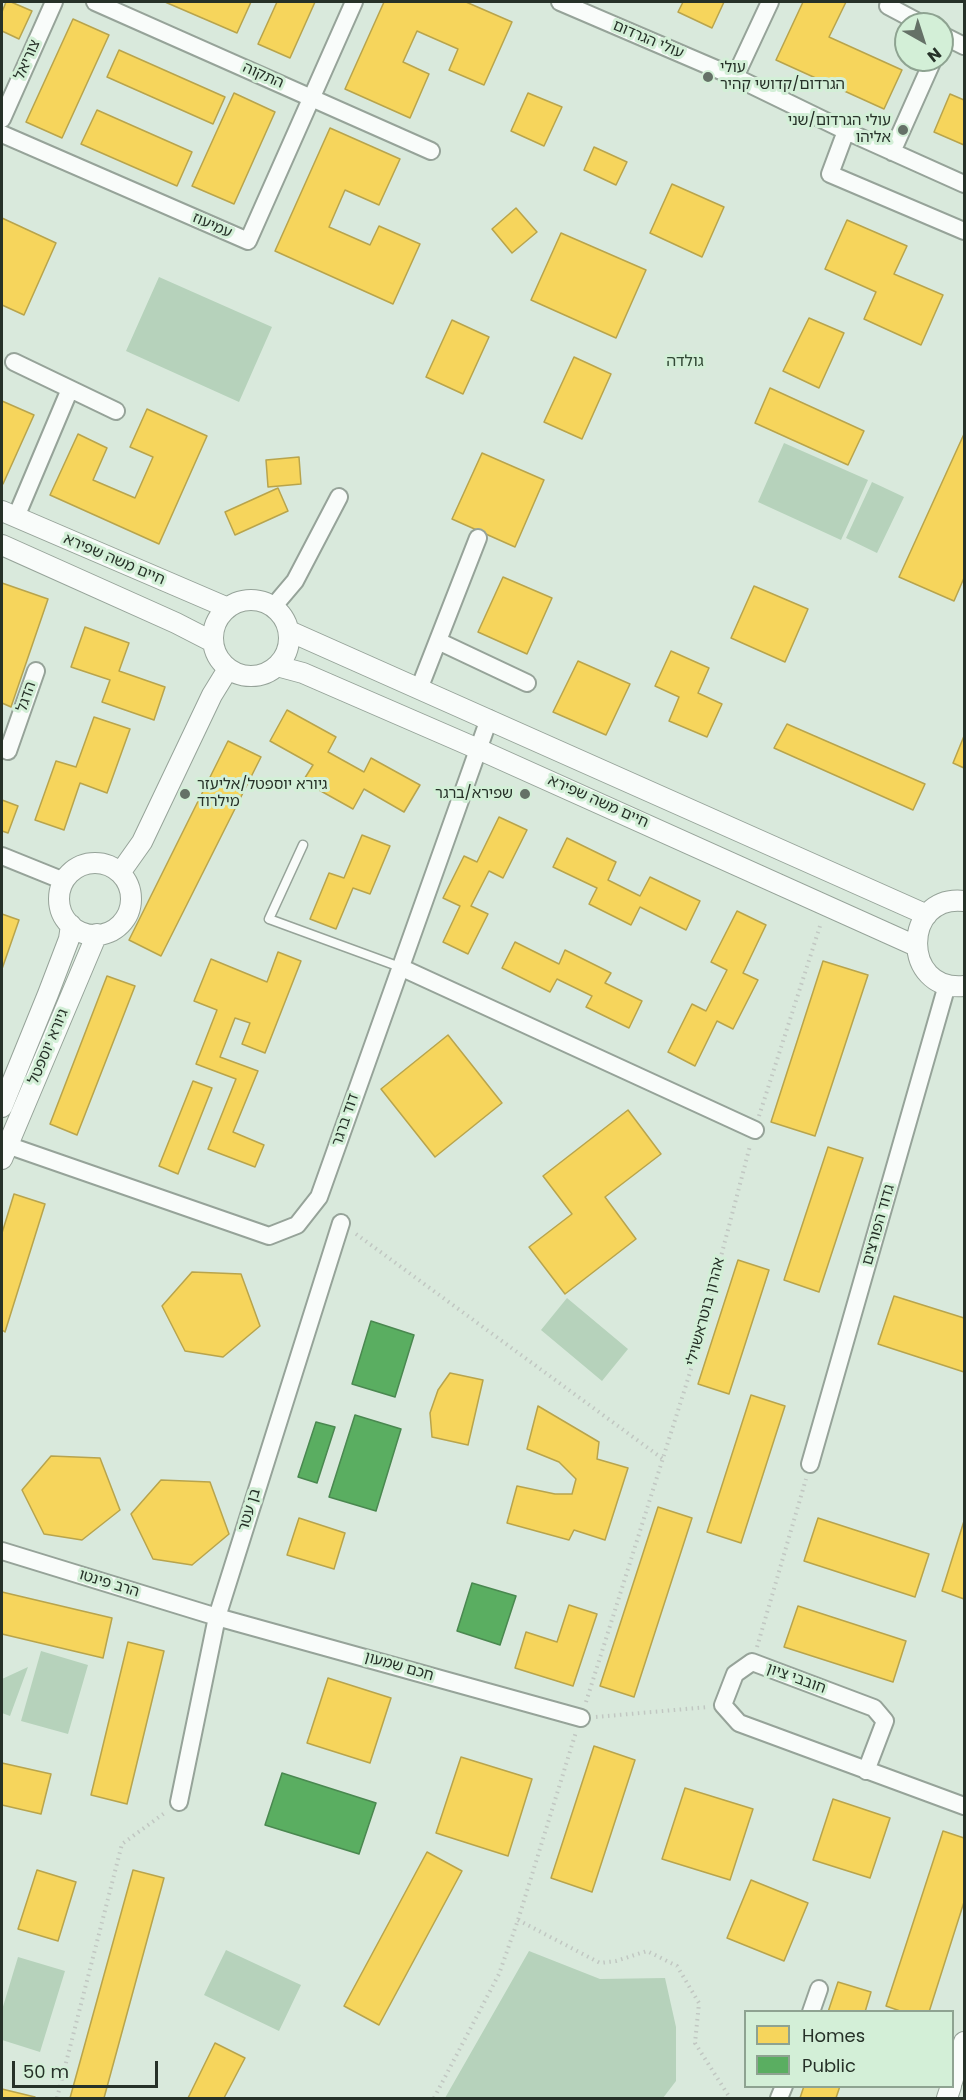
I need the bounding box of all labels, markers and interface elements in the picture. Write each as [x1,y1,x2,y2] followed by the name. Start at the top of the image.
[894,12,954,72] north arrow
[610,17,686,63] street label: עולי הגרדום
[11,37,45,83] street label: צוריאל
[922,42,946,68] text: N
[240,59,286,93] street label: התקוה
[720,59,845,94] place label: עולי הגרדום/קדושי קהיר
[701,70,715,84] marker: עולי הגרדום/קדושי קהיר
[788,112,891,147] place label: עולי הגרדום/שני אליהו
[896,123,910,137] marker: עולי הגרדום/שני אליהו
[189,209,235,243] street label: עמיעוז
[666,352,704,372] district label: גולדה
[61,531,167,589] street label: חיים משה שפירא
[13,680,41,714] street label: הדגל
[545,772,651,832] street label: חיים משה שפירא
[197,776,327,811] place label: גיורא יוספטל/אליעזר מילרוד
[435,785,513,803] place label: שפירא/ברגר
[178,787,192,801] marker: גיורא יוספטל/אליעזר מילרוד
[518,787,532,801] marker: שפירא/ברגר
[25,1007,73,1087] street label: גיורא יוספטל
[329,1091,363,1149] street label: דוד ברגר
[859,1182,899,1268] street label: גדוד הפורצים
[683,1256,729,1368] street label: אהרון בוטראשוילי
[235,1487,265,1533] street label: בן עטר
[77,1566,141,1602] street label: הרב פינטו
[362,1649,436,1685] street label: חכם שמעון
[764,1660,828,1698] street label: חובבי ציון
[744,2010,954,2088] legend
[802,2023,865,2048] text: Homes
[15,2049,160,2087] scale bar
[802,2053,856,2078] text: Public
[23,2059,69,2084] text: 50 m

